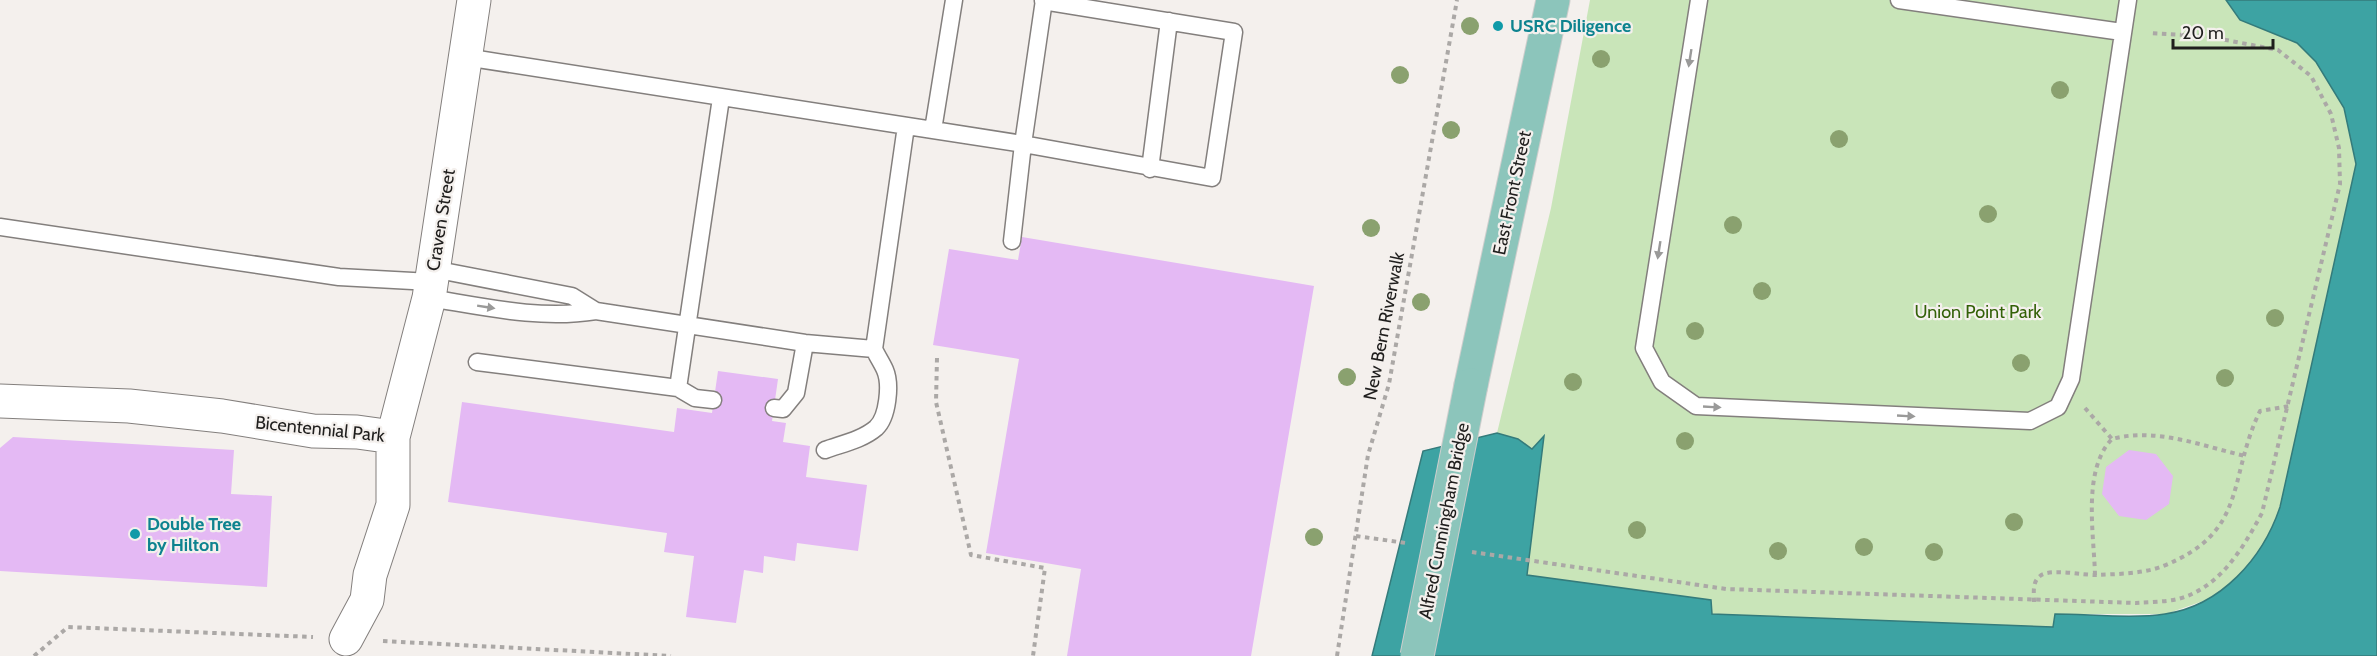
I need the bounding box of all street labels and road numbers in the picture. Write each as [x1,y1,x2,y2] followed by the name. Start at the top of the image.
[1488,129,1536,257] street label: East Front Street
[422,167,460,273] street label: Craven Street
[1359,249,1409,402] street label: New Bern Riverwalk
[254,411,387,447] street label: Bicentennial Park
[1414,421,1474,621] street label: Alfred Cunningham Bridge

